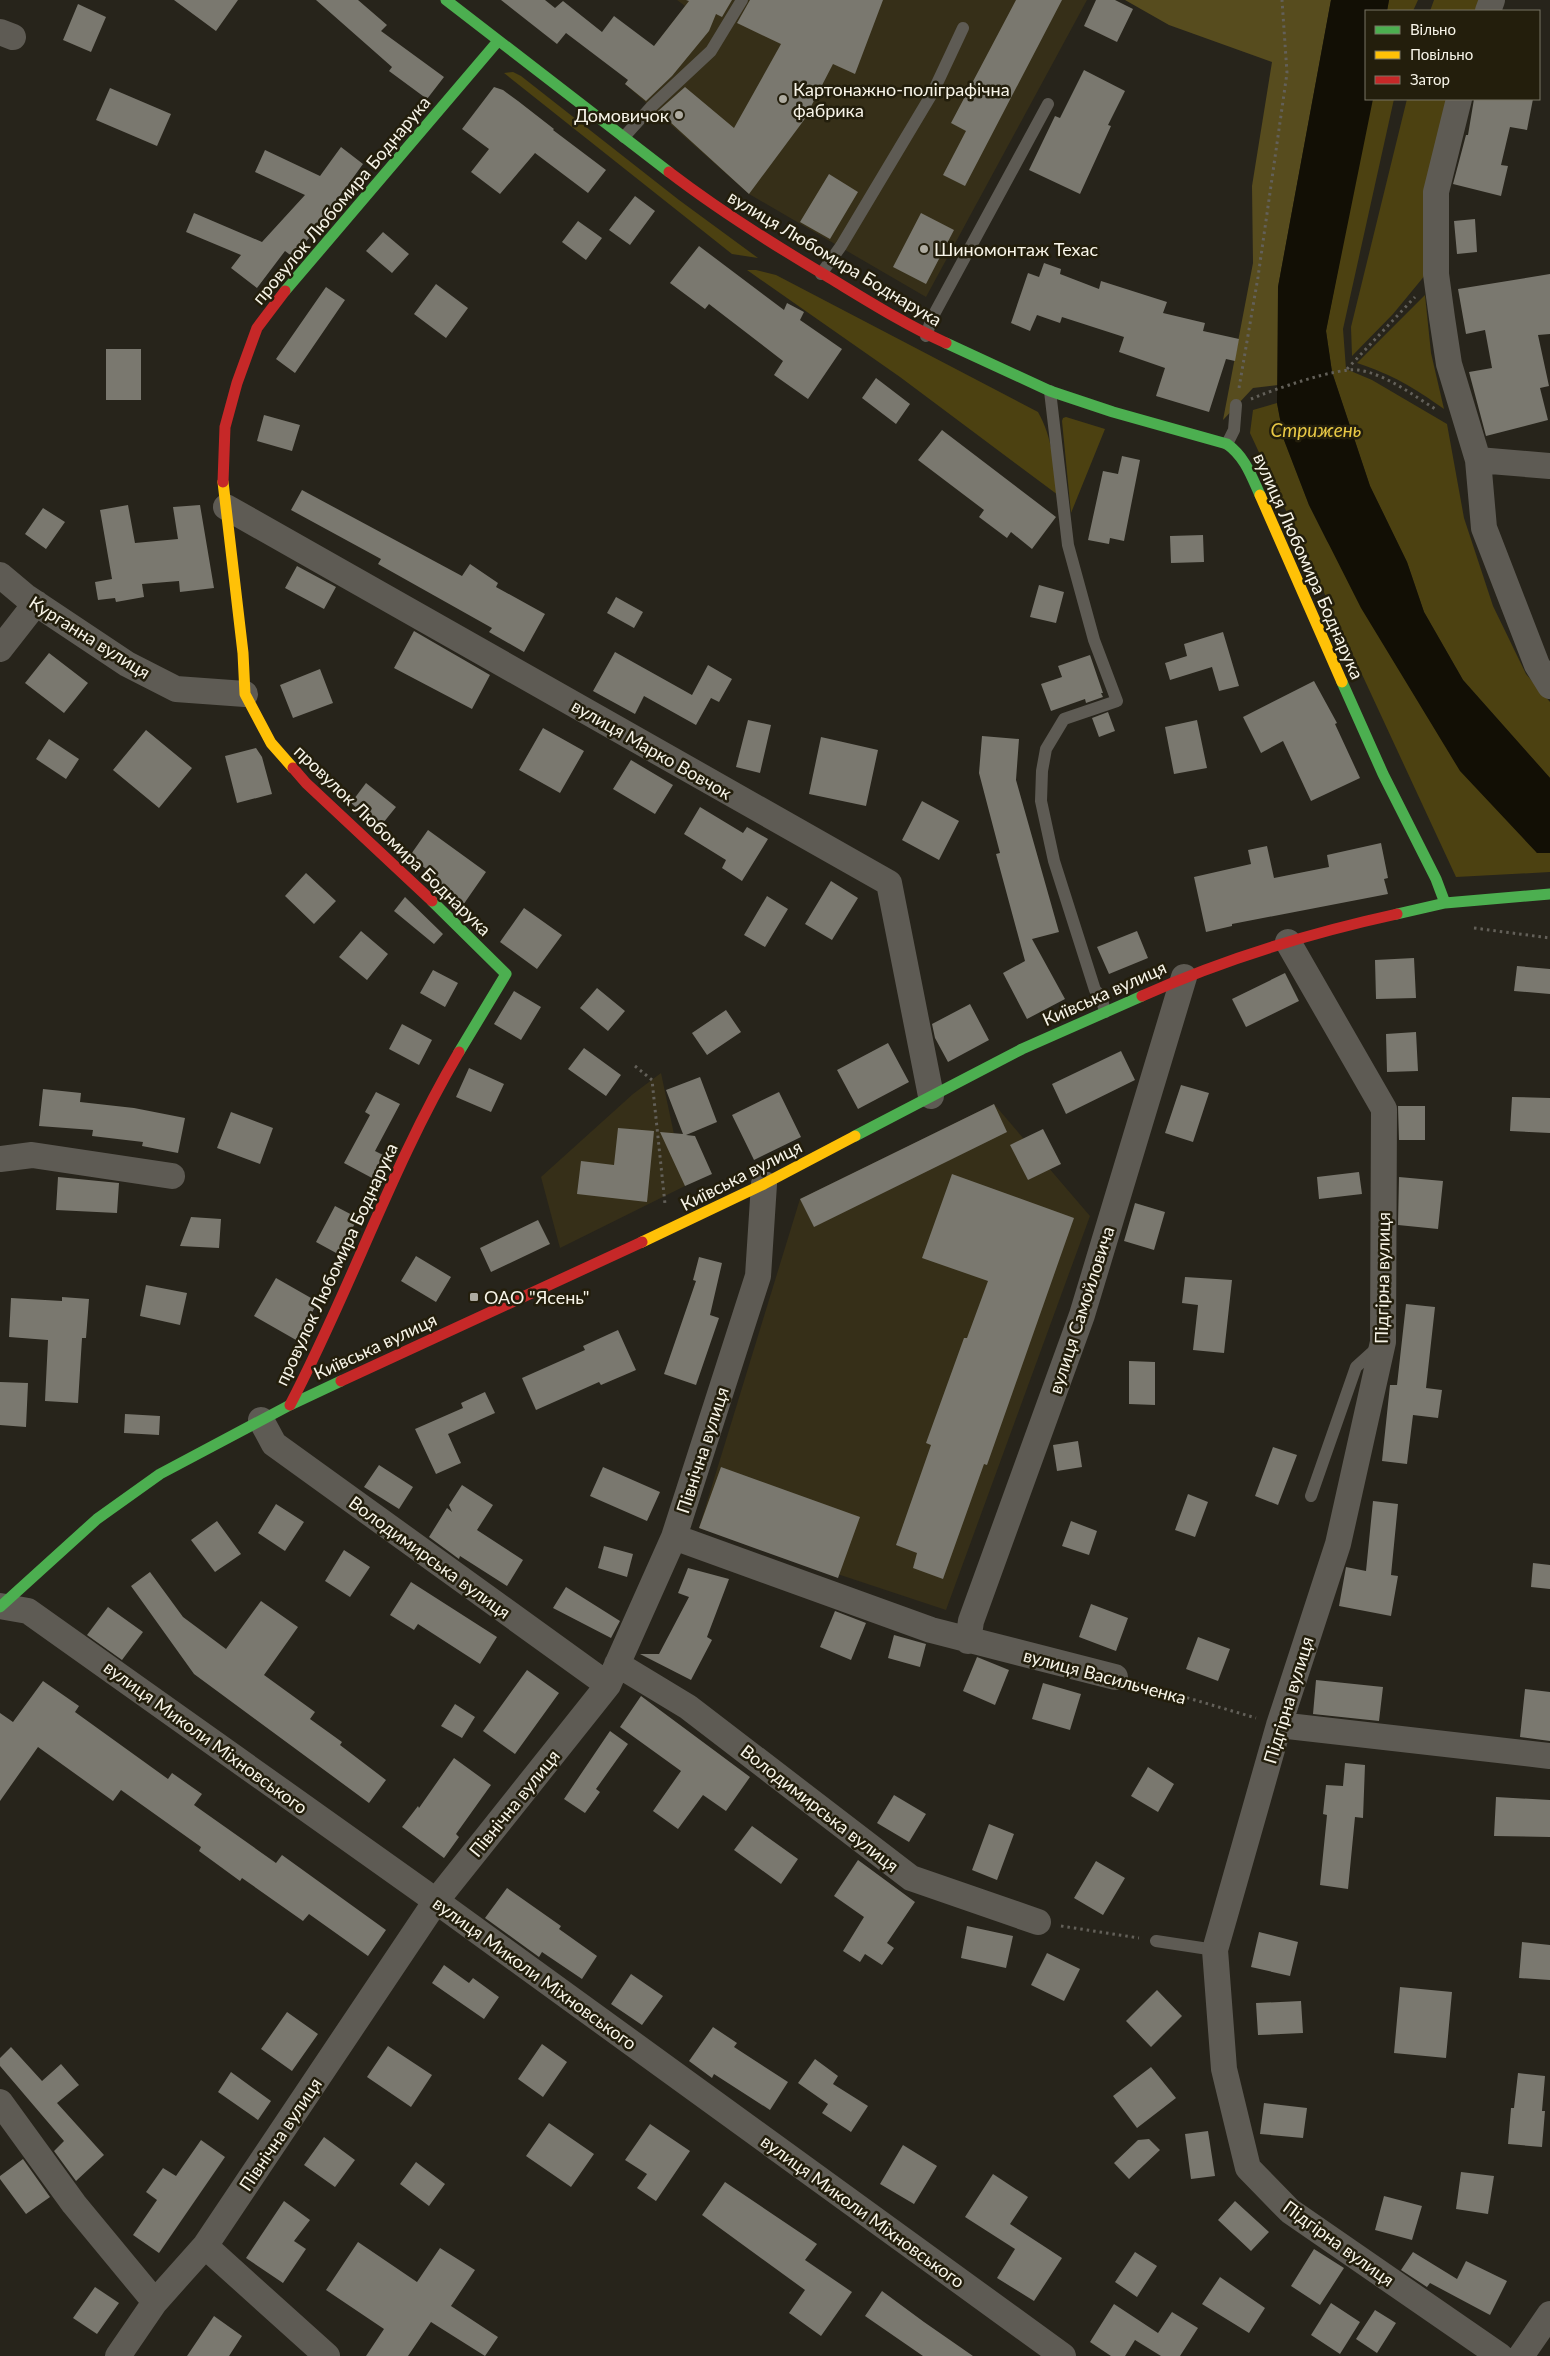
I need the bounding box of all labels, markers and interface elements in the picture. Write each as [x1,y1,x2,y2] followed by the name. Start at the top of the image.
[1365,10,1540,100] legend
[1410,20,1456,38] text: Вільно
[1410,45,1473,63] text: Повільно
[1410,70,1450,88] text: Затор
[793,78,1010,121] place label: Картонажно-поліграфічна фабрика
[247,91,435,309] street label: провулок Любомира Боднарука
[777,93,789,105] marker: Картонажно-поліграфічна фабрика
[574,104,670,126] place label: Домовичок
[673,109,685,121] marker: Домовичок
[724,185,946,331] street label: вулиця Любомира Боднарука
[934,238,1098,260] place label: Шиномонтаж Техас
[918,243,930,255] marker: Шиномонтаж Техас
[1271,418,1361,441] water label: Стрижень
[1249,449,1369,683] street label: вулиця Любомира Боднарука
[25,591,155,683] street label: Курганна вулиця
[568,694,736,804] street label: вулиця Марко Вовчок
[290,740,496,940] street label: провулок Любомира Боднарука
[1039,956,1169,1030] street label: Київська вулиця
[677,1135,805,1215] street label: Київська вулиця
[270,1139,402,1389] street label: провулок Любомира Боднарука
[1370,1212,1394,1344] street label: Підгірна вулиця
[1044,1223,1118,1397] street label: вулиця Самойловича
[484,1286,589,1308] place label: ОАО "Ясень"
[468,1291,480,1303] marker: ОАО "Ясень"
[310,1308,440,1384] street label: Київська вулиця
[671,1384,733,1516] street label: Північна вулиця
[345,1491,515,1623] street label: Володимирська вулиця
[1258,1634,1318,1766] street label: Підгірна вулиця
[1021,1644,1189,1708] street label: вулиця Васильченка
[100,1656,312,1818] street label: вулиця Миколи Міхновського
[737,1740,903,1876] street label: Володимирська вулиця
[464,1745,564,1861] street label: Північна вулиця
[429,1892,641,2054] street label: вулиця Миколи Міхновського
[234,2073,326,2195] street label: Північна вулиця
[757,2130,969,2292] street label: вулиця Миколи Міхновського
[1279,2195,1399,2291] street label: Підгірна вулиця

